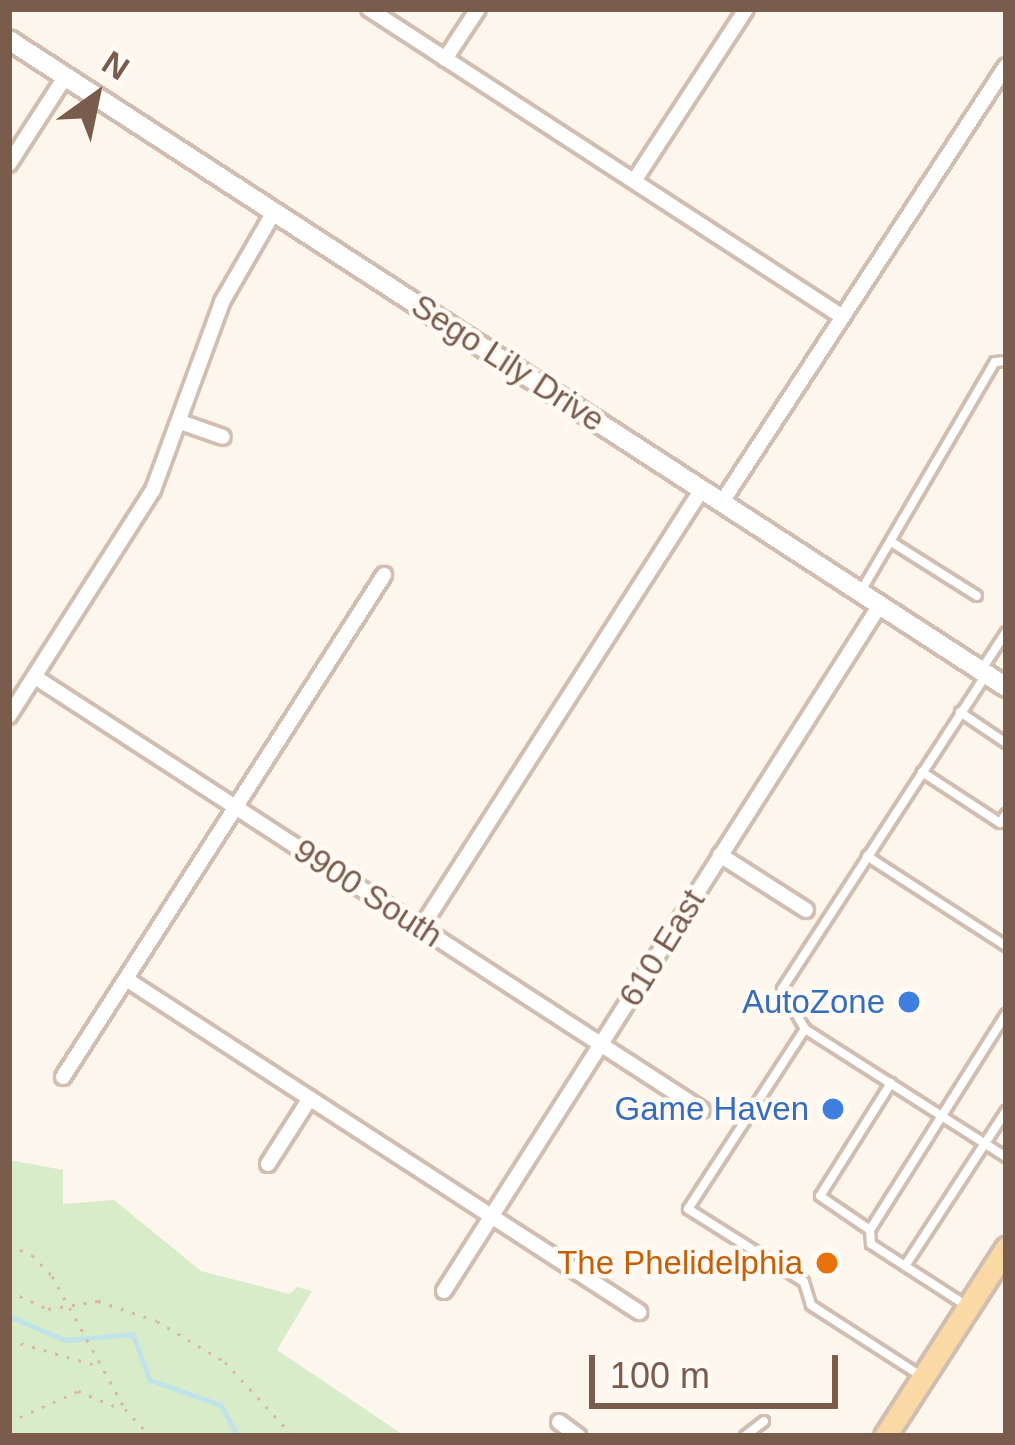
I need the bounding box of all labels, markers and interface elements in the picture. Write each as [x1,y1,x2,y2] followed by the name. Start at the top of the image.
[36,36,156,156] north arrow
[96,43,136,87] text: N
[404,286,612,440] street label: Sego Lily Drive
[286,830,450,956] street label: 9900 South
[611,882,713,1014] street label: 610 East
[742,982,885,1022] place label: AutoZone
[896,989,922,1015] marker: AutoZone
[615,1089,809,1129] place label: Game Haven
[820,1096,846,1122] marker: Game Haven
[557,1243,803,1283] place label: The Phelidelphia
[814,1250,840,1276] marker: The Phelidelphia
[595,1331,844,1405] scale bar
[610,1355,710,1396] text: 100 m

